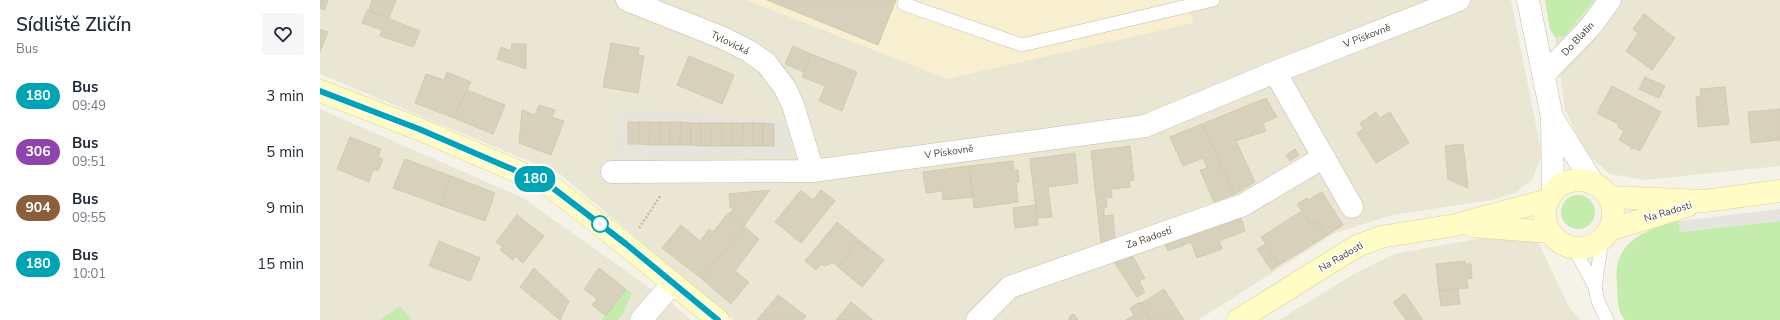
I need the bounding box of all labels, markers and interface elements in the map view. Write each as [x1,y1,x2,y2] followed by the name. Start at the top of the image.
[16,12,131,38] text: Sídliště Zličín
[262,13,304,55] button: heart
[1559,19,1597,59] street label: Do Blatin
[1340,21,1393,52] street label: V Pískovně
[708,28,752,58] street label: Tylovická
[16,40,38,58] text: Bus
[72,77,98,97] text: Bus
[25,86,51,105] text: 180
[266,86,304,106] text: 3 min
[72,97,106,115] text: 09:49
[72,133,98,153] text: Bus
[25,142,51,161] text: 306
[266,142,304,162] text: 5 min
[923,142,974,163] street label: V Pískovně
[72,153,106,171] text: 09:51
[512,166,558,192] line badge: 180
[522,169,548,188] text: 180
[72,189,98,209] text: Bus
[25,198,51,217] text: 904
[266,198,304,218] text: 9 min
[1642,198,1694,226] street label: Na Radosti
[72,209,106,227] text: 09:55
[591,215,609,233] unlabelled marker
[1124,223,1174,252] street label: Za Radostí
[1316,239,1366,275] street label: Na Radosti
[72,245,98,265] text: Bus
[25,254,51,273] text: 180
[257,254,304,274] text: 15 min
[72,265,106,283] text: 10:01

